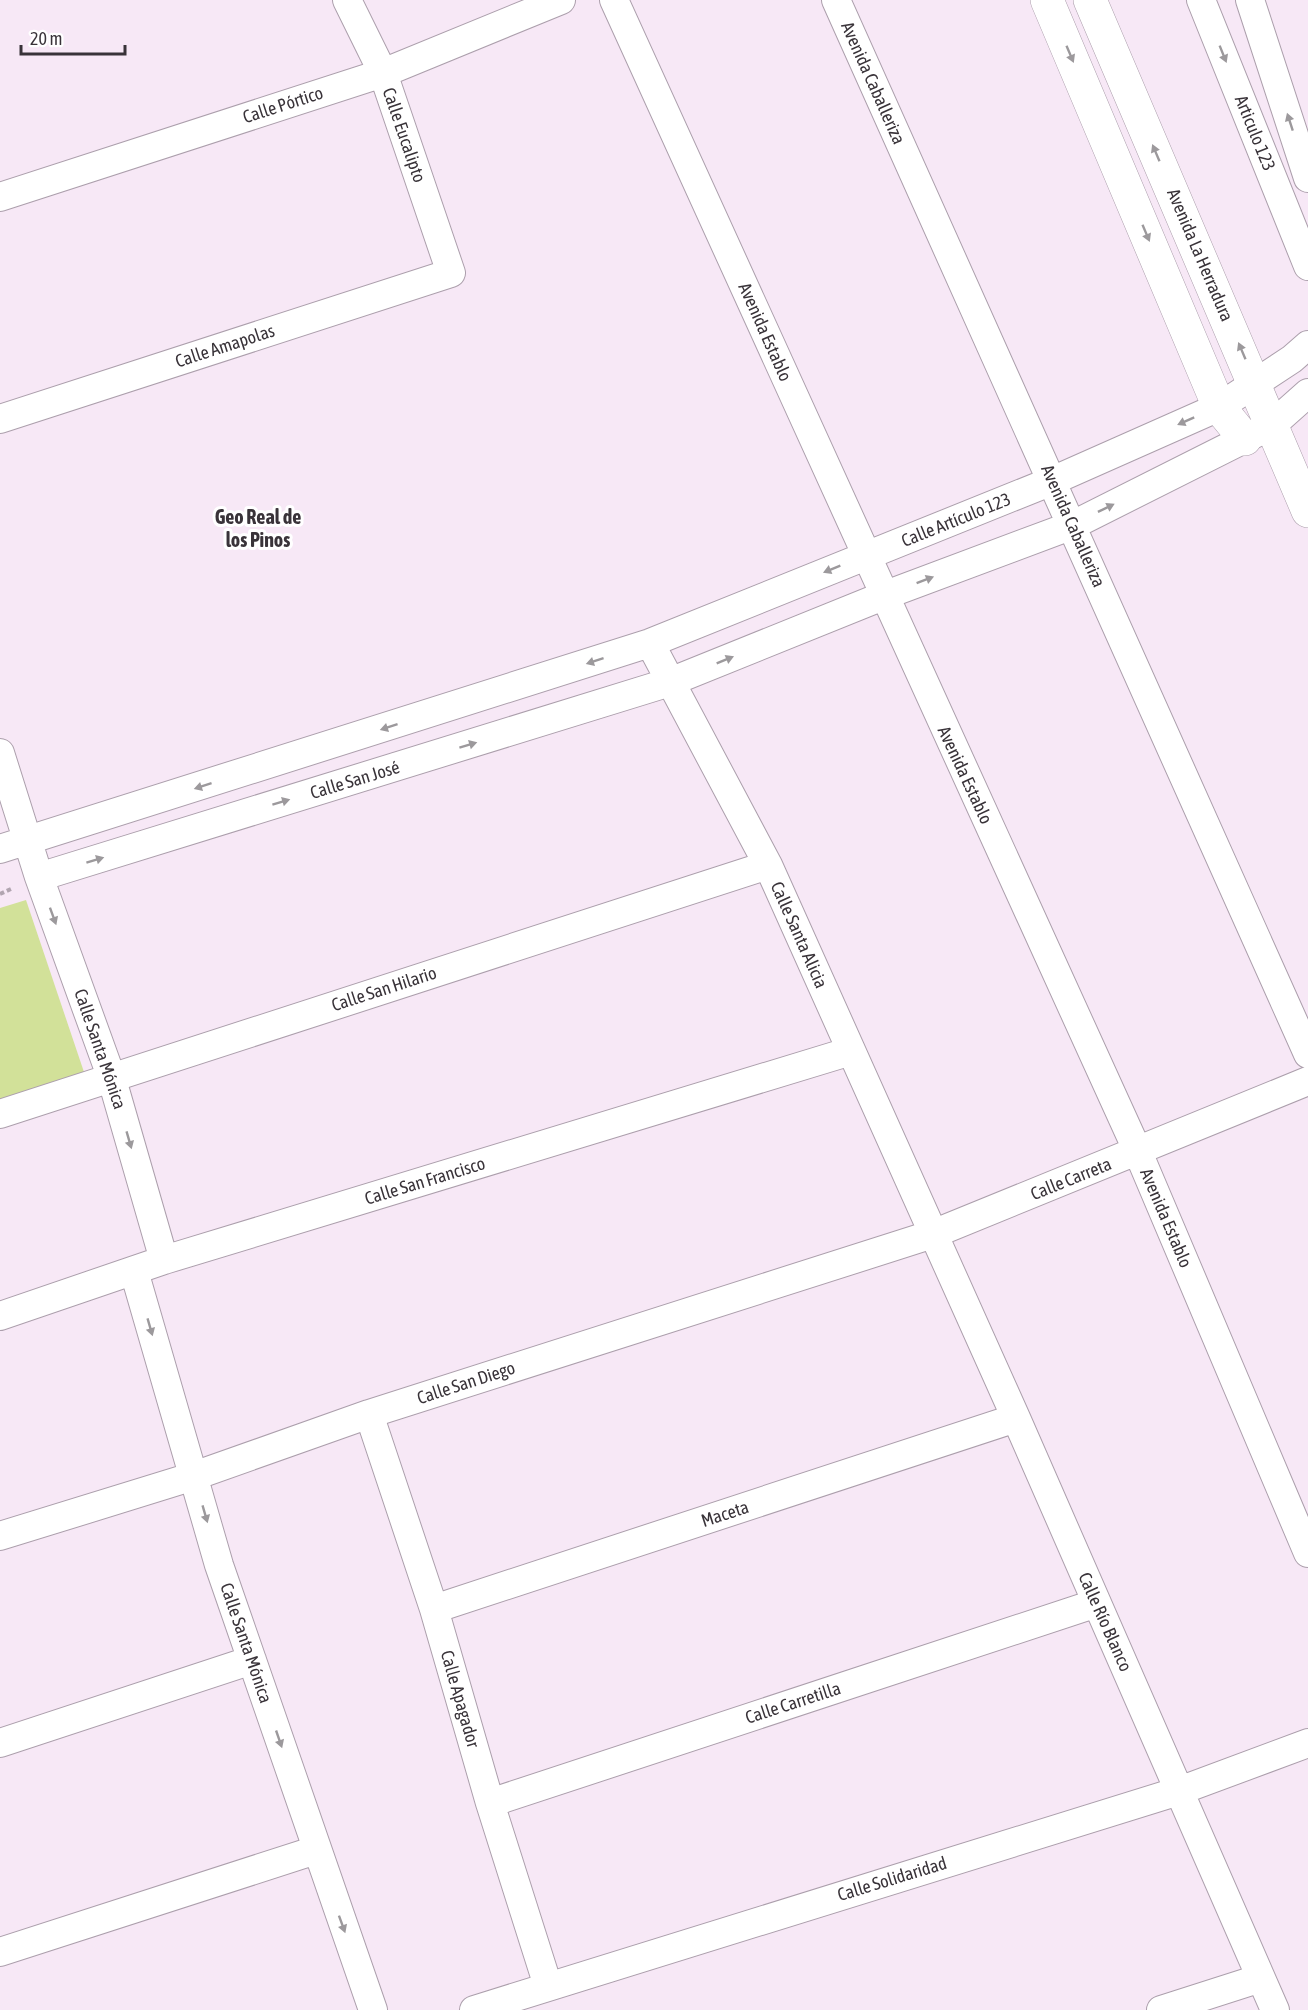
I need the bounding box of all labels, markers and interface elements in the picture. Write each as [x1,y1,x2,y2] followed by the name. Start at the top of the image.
[21,18,124,56] scale bar
[837,18,910,147] street label: Avenida Caballeriza
[30,28,62,49] text: 20 m
[1065,45,1075,63] one-way arrow
[1218,46,1228,64] one-way arrow
[240,82,326,127] street label: Calle Pórtico
[378,85,430,185] street label: Calle Eucalipto
[1231,92,1280,174] street label: Articulo 123
[1285,113,1294,131] one-way arrow
[1151,144,1160,162] one-way arrow
[1163,185,1238,324] street label: Avenida La Herradura
[1141,225,1150,242] one-way arrow
[734,279,797,384] street label: Avenida Establo
[173,320,277,371] street label: Calle Amapolas
[1237,342,1247,360] one-way arrow
[1177,417,1195,426] one-way arrow
[1037,461,1110,590] street label: Avenida Caballeriza
[898,488,1014,551] street label: Calle Artículo 123
[1098,503,1115,513] one-way arrow
[215,505,301,551] district label: Geo Real de los Pinos
[823,565,841,574] one-way arrow
[916,575,934,584] one-way arrow
[716,655,734,665] one-way arrow
[586,657,604,666] one-way arrow
[380,722,398,732] one-way arrow
[934,722,997,827] street label: Avenida Establo
[459,740,477,749] one-way arrow
[308,756,402,803] street label: Calle San José
[194,781,212,791] one-way arrow
[272,797,290,807] one-way arrow
[86,855,104,864] one-way arrow
[767,878,832,991] street label: Calle Santa Alicia
[49,907,59,925] one-way arrow
[329,962,439,1015] street label: Calle San Hilario
[70,986,131,1112] street label: Calle Santa Mónica
[125,1131,135,1150] one-way arrow
[362,1152,488,1209] street label: Calle San Francisco
[1027,1153,1114,1204] street label: Calle Carreta
[1136,1165,1197,1271] street label: Avenida Establo
[146,1318,155,1336] one-way arrow
[414,1357,518,1408] street label: Calle San Diego
[698,1496,751,1531] street label: Maceta
[200,1505,210,1523] one-way arrow
[1074,1569,1137,1675] street label: Calle Río Blanco
[216,1580,277,1706] street label: Calle Santa Mónica
[437,1648,485,1751] street label: Calle Apagador
[743,1677,843,1728] street label: Calle Carretilla
[274,1730,284,1748] one-way arrow
[835,1852,949,1905] street label: Calle Solidaridad
[338,1915,348,1933] one-way arrow

